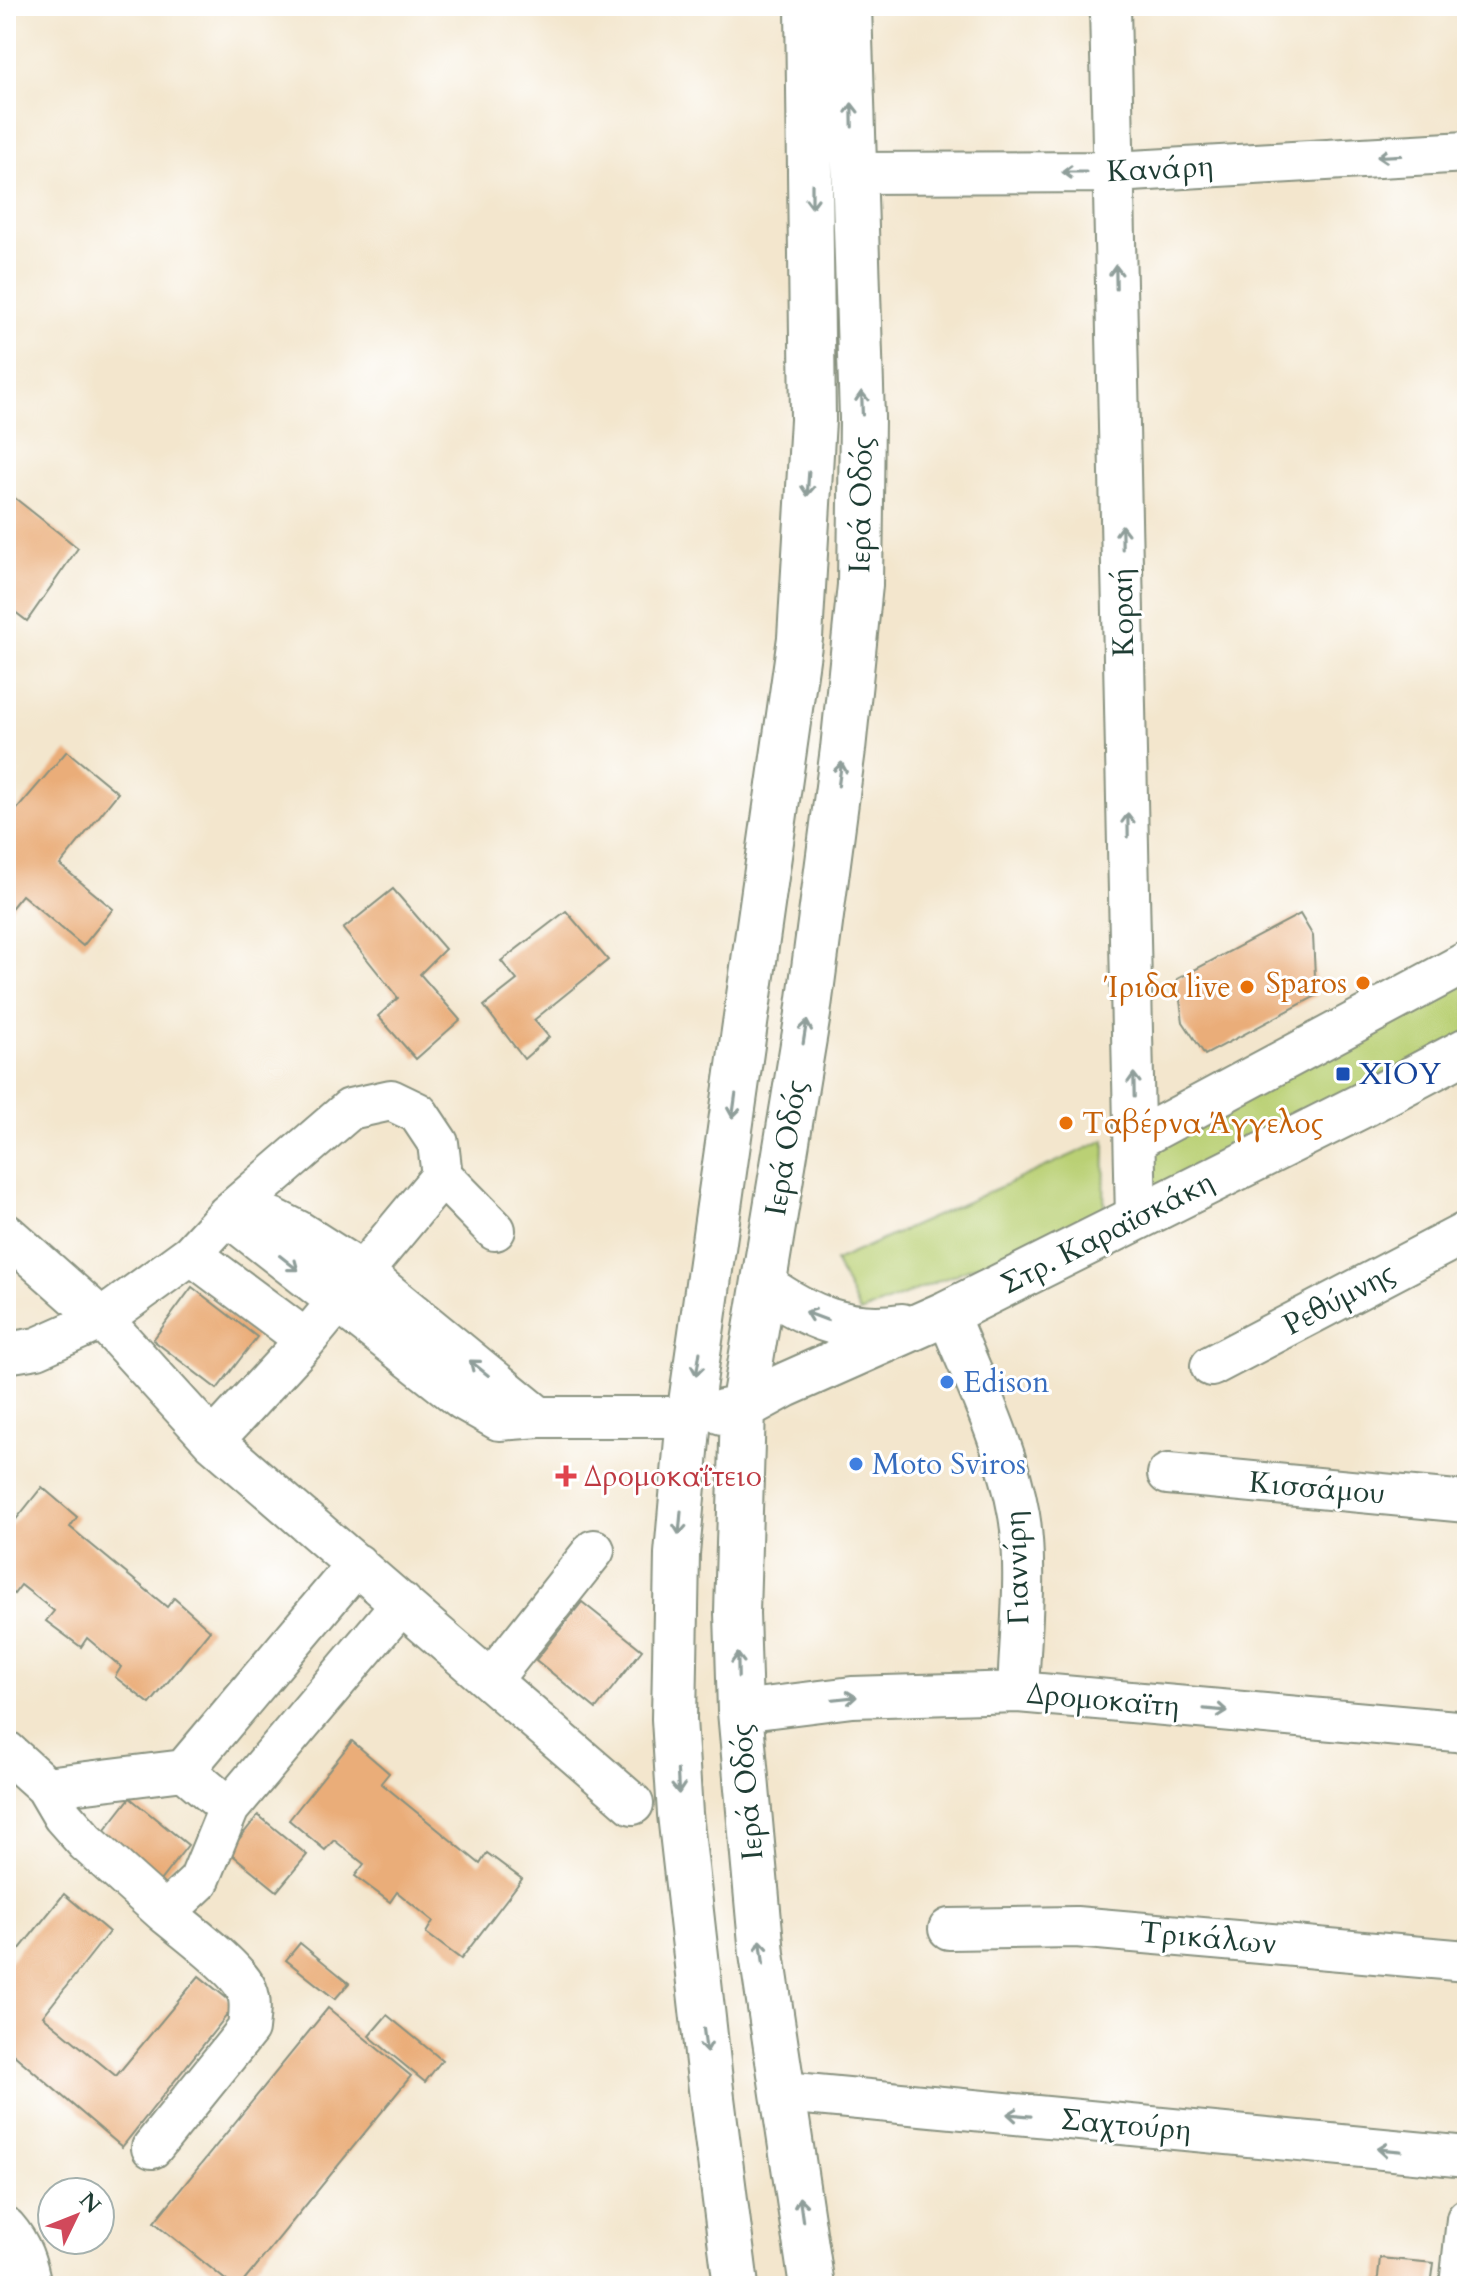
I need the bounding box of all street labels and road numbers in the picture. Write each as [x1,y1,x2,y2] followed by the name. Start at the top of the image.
[1106,146,1214,192] street label: Κανάρη
[839,436,883,574] street label: Ιερά Οδός
[1102,567,1144,657] street label: Κοραή
[755,1077,817,1219] street label: Ιερά Οδός
[994,1162,1220,1304] street label: Στρ. Καραϊσκάκη
[1276,1252,1402,1345] street label: Ρεθύμνης
[1247,1462,1387,1514] street label: Κισσάμου
[995,1510,1039,1626] street label: Γιαννίρη
[1025,1673,1181,1727] street label: Δρομοκαϊτη
[721,1722,773,1862] street label: Ιερά Οδός
[1138,1912,1278,1964] street label: Τρικάλων
[1059,2099,1193,2151] street label: Σαχτούρη

